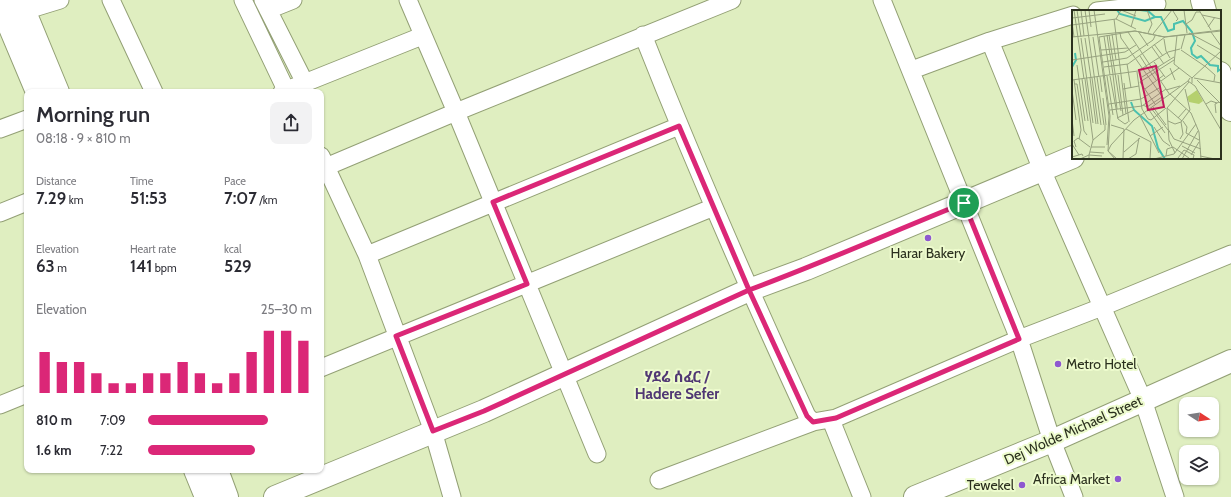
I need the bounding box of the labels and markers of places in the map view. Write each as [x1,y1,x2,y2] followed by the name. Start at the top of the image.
[947,186,981,220] pin
[923,233,933,243] marker: Harar Bakery
[891,244,965,262] place label: Harar Bakery
[1066,355,1137,373] place label: Metro Hotel
[1053,359,1063,369] marker: Metro Hotel
[1033,470,1110,488] place label: Africa Market
[1113,474,1123,484] marker: Africa Market
[967,476,1015,494] place label: Tewekel
[1017,480,1027,490] marker: Tewekel

